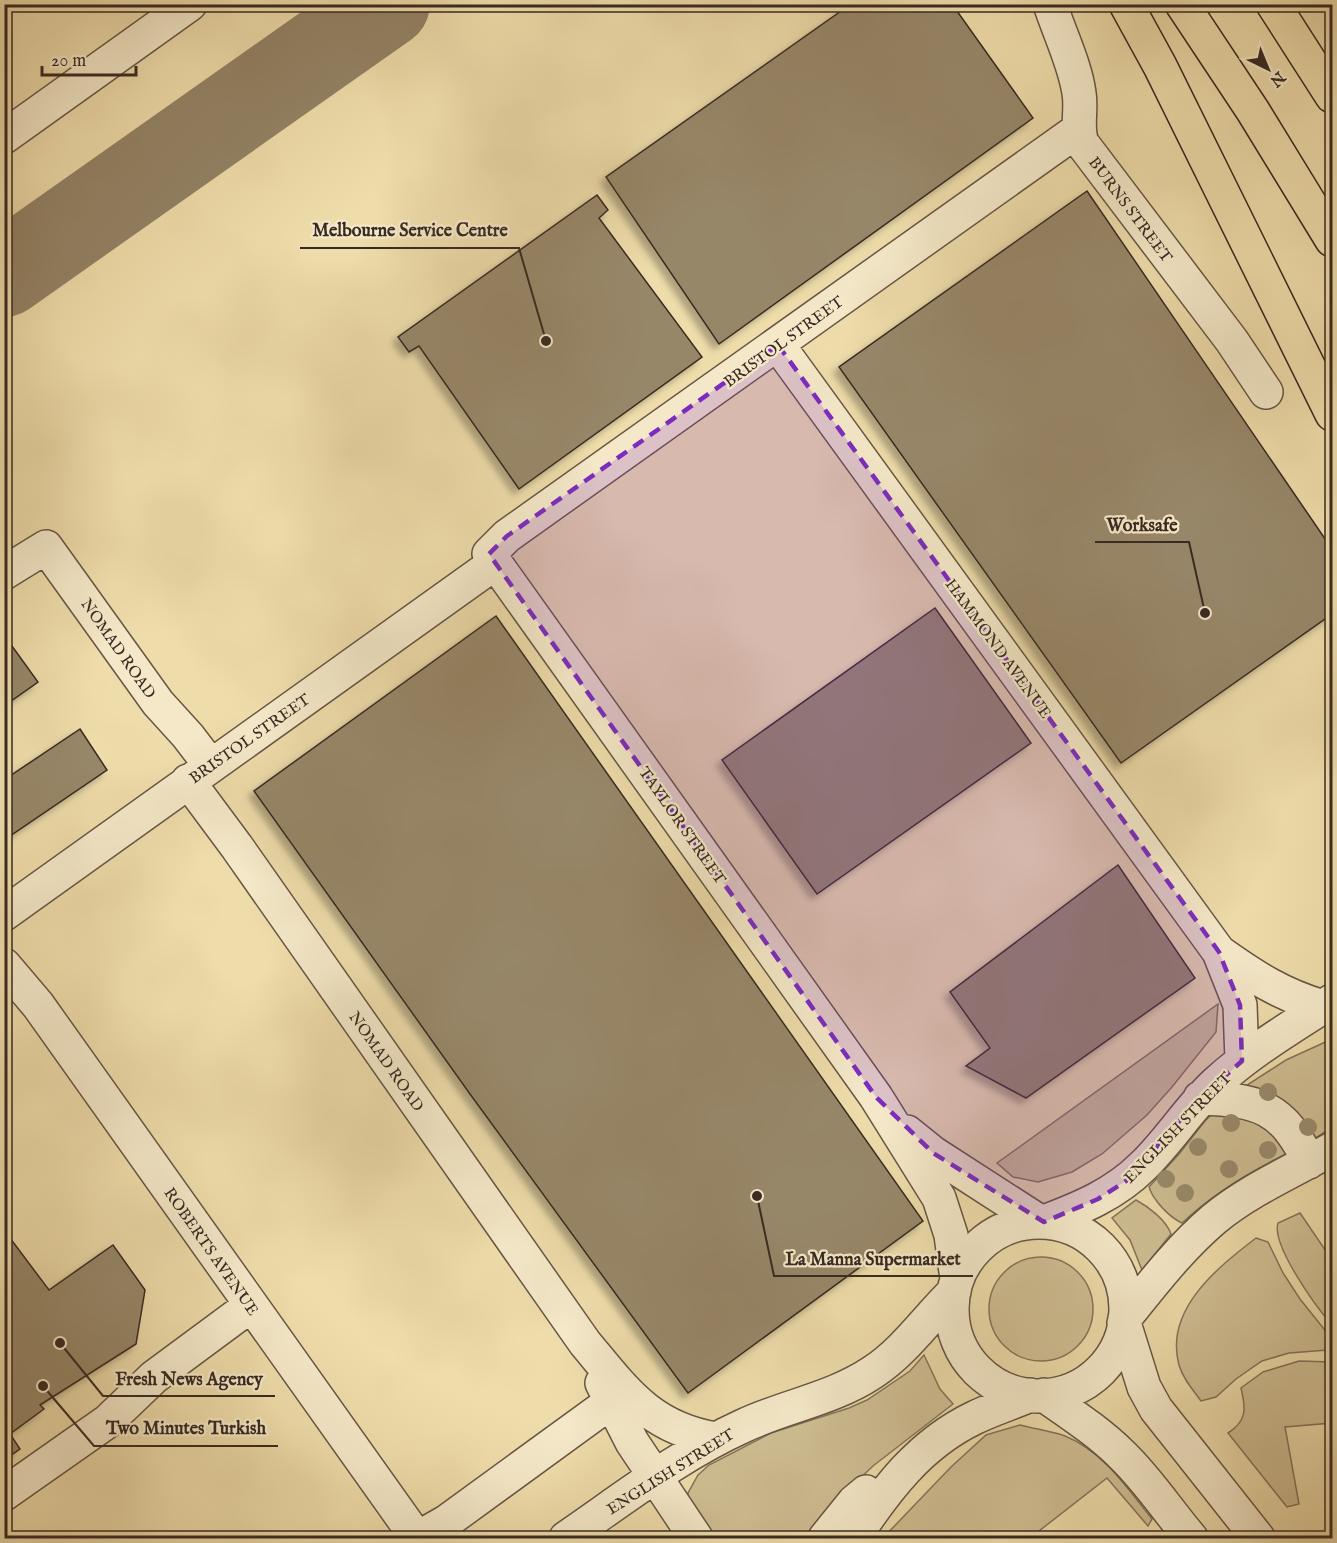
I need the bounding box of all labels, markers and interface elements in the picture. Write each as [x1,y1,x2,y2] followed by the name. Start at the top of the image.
[42,39,136,77] scale bar
[1238,39,1298,99] north arrow
[51,50,86,73] text: 20 m
[1265,66,1289,91] text: N
[1083,153,1176,267] street label: BURNS STREET
[300,212,519,248] callout: Melbourne Service Centre
[312,220,508,243] text: Melbourne Service Centre
[720,292,848,393] street label: BRISTOL STREET
[1095,506,1189,542] callout: Worksafe
[1106,515,1178,538] text: Worksafe
[940,575,1055,723] street label: HAMMOND AVENUE
[76,595,159,703] street label: NOMAD ROAD
[186,690,315,789] street label: BRISTOL STREET
[633,764,730,889] street label: TAYLOR STREET
[344,1008,427,1116] street label: NOMAD ROAD
[1120,1068,1237,1188] street label: ENGLISH STREET
[159,1184,262,1320] street label: ROBERTS AVENUE
[774,1240,973,1276] callout: La Manna Supermarket
[785,1249,962,1272] text: La Manna Supermarket
[103,1360,275,1396] callout: Fresh News Agency
[115,1369,264,1392] text: Fresh News Agency
[94,1410,278,1446] callout: Two Minutes Turkish
[105,1418,266,1441] text: Two Minutes Turkish
[603,1425,739,1520] street label: ENGLISH STREET

